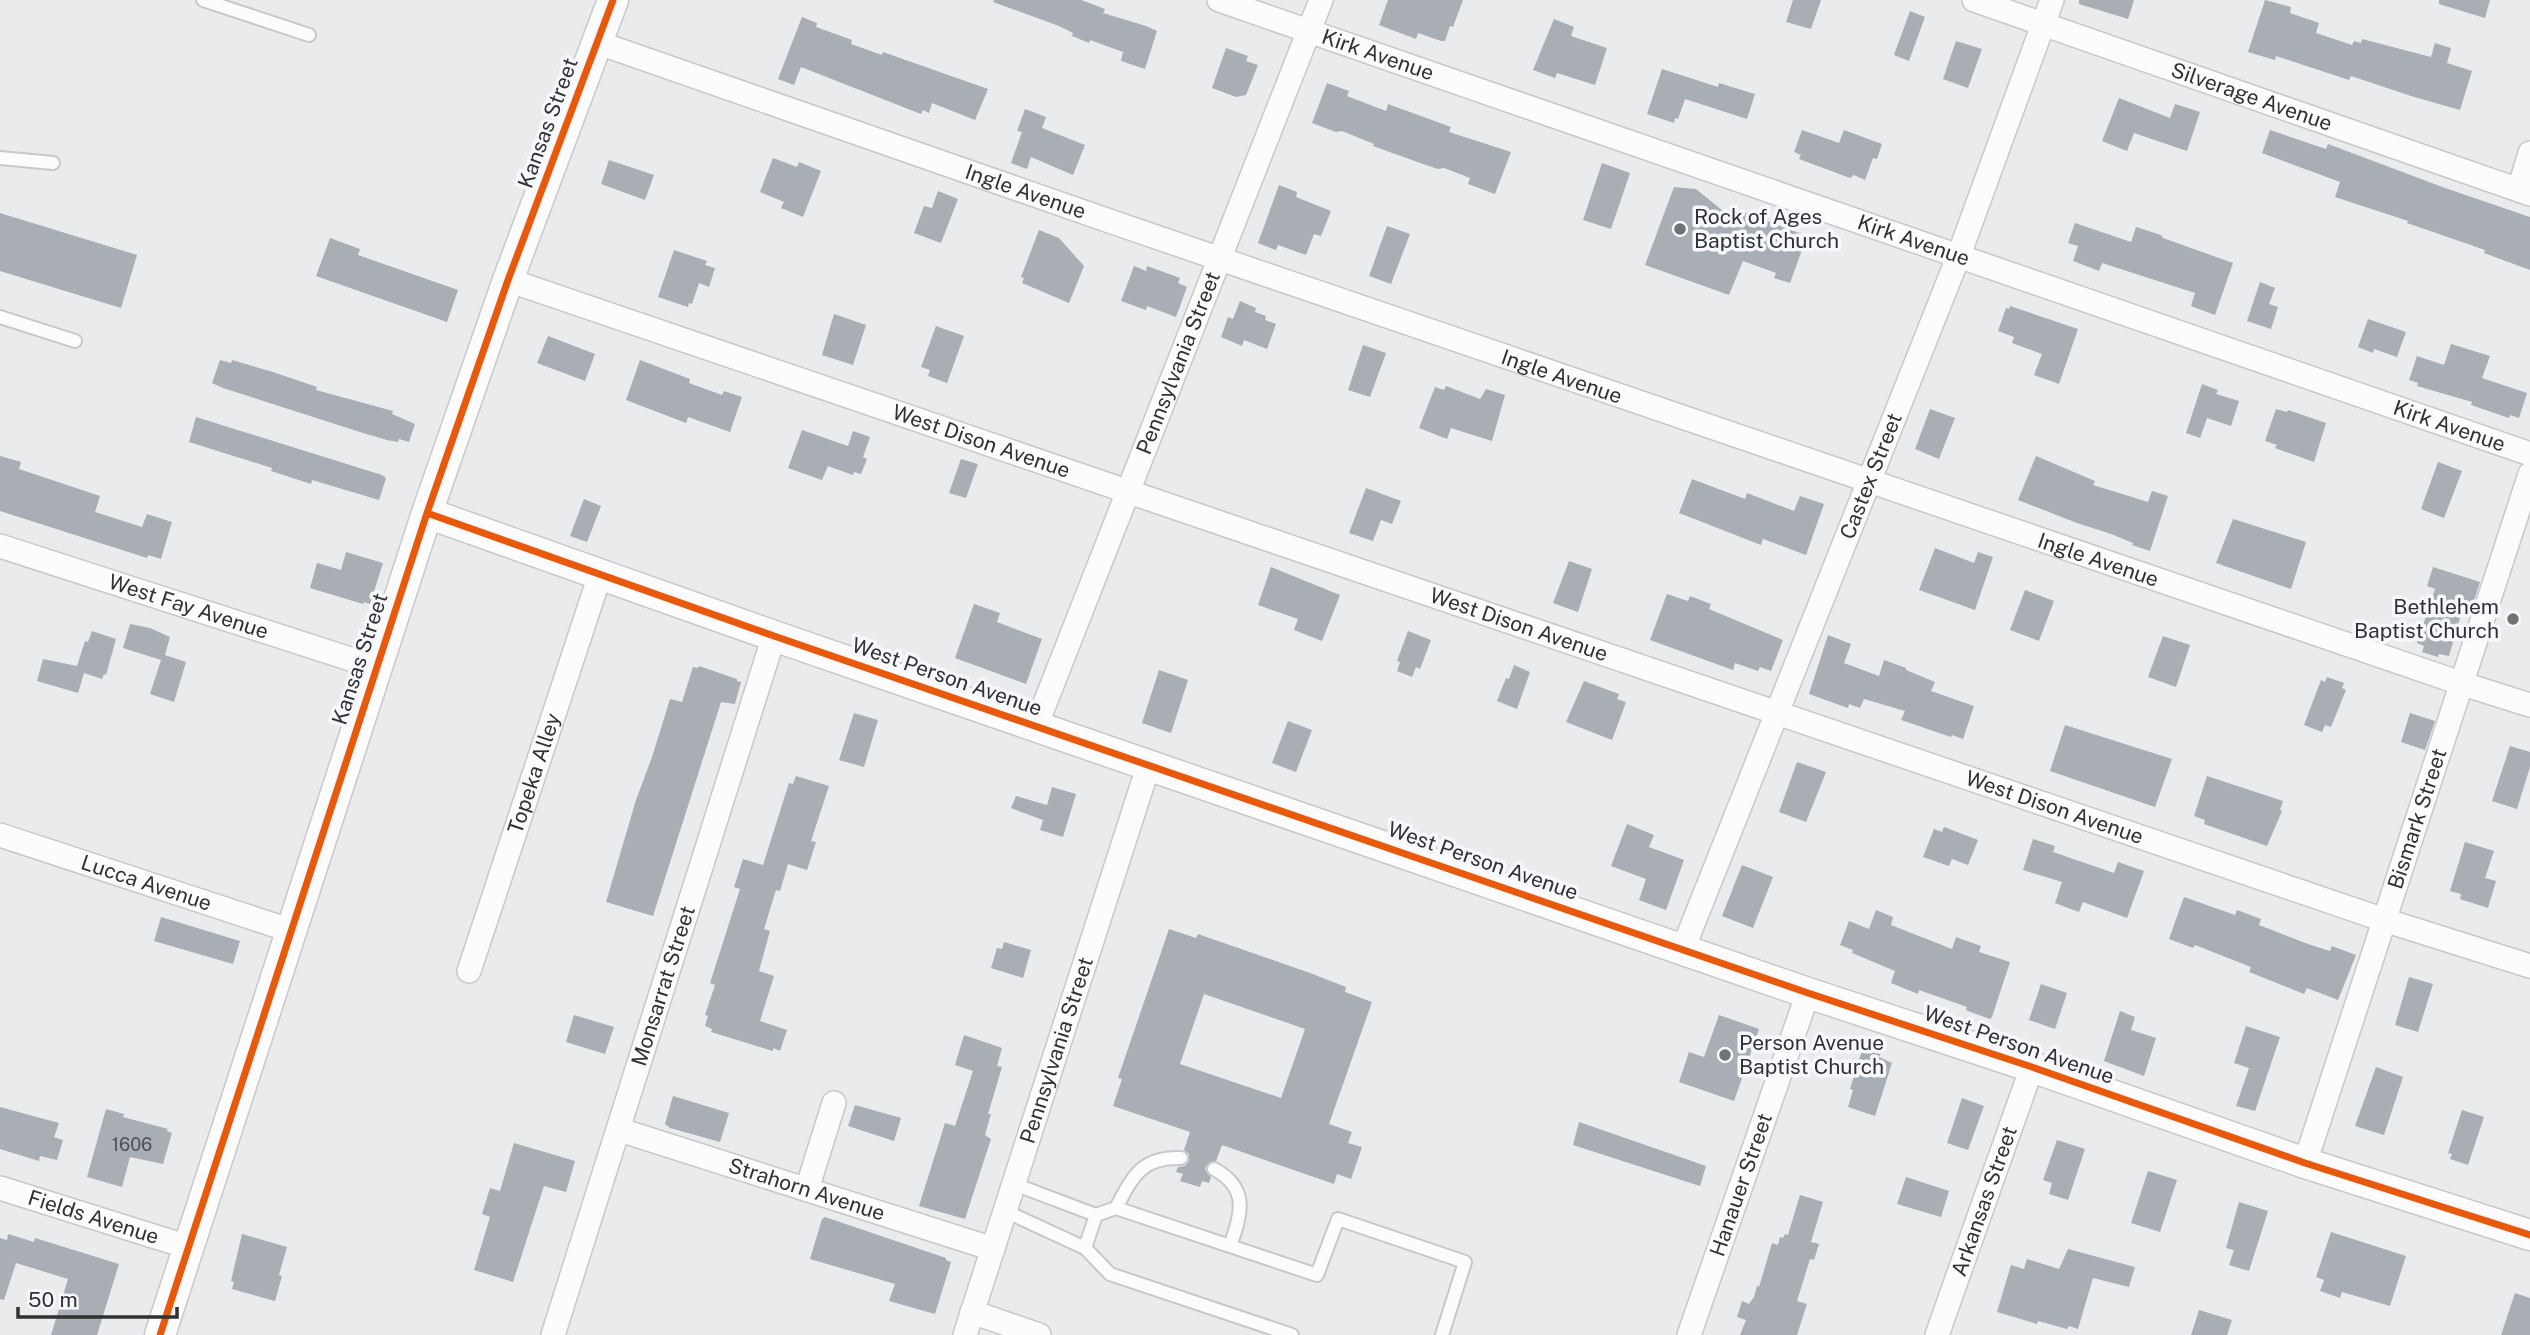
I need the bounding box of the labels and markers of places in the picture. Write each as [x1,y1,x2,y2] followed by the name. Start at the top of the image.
[1694,204,1839,253] place label: Rock of Ages Baptist Church
[1672,221,1688,237] marker: Rock of Ages Baptist Church
[2354,594,2499,643] place label: Bethlehem Baptist Church
[2505,611,2521,627] marker: Bethlehem Baptist Church
[1739,1030,1884,1079] place label: Person Avenue Baptist Church
[1717,1047,1733,1063] marker: Person Avenue Baptist Church

